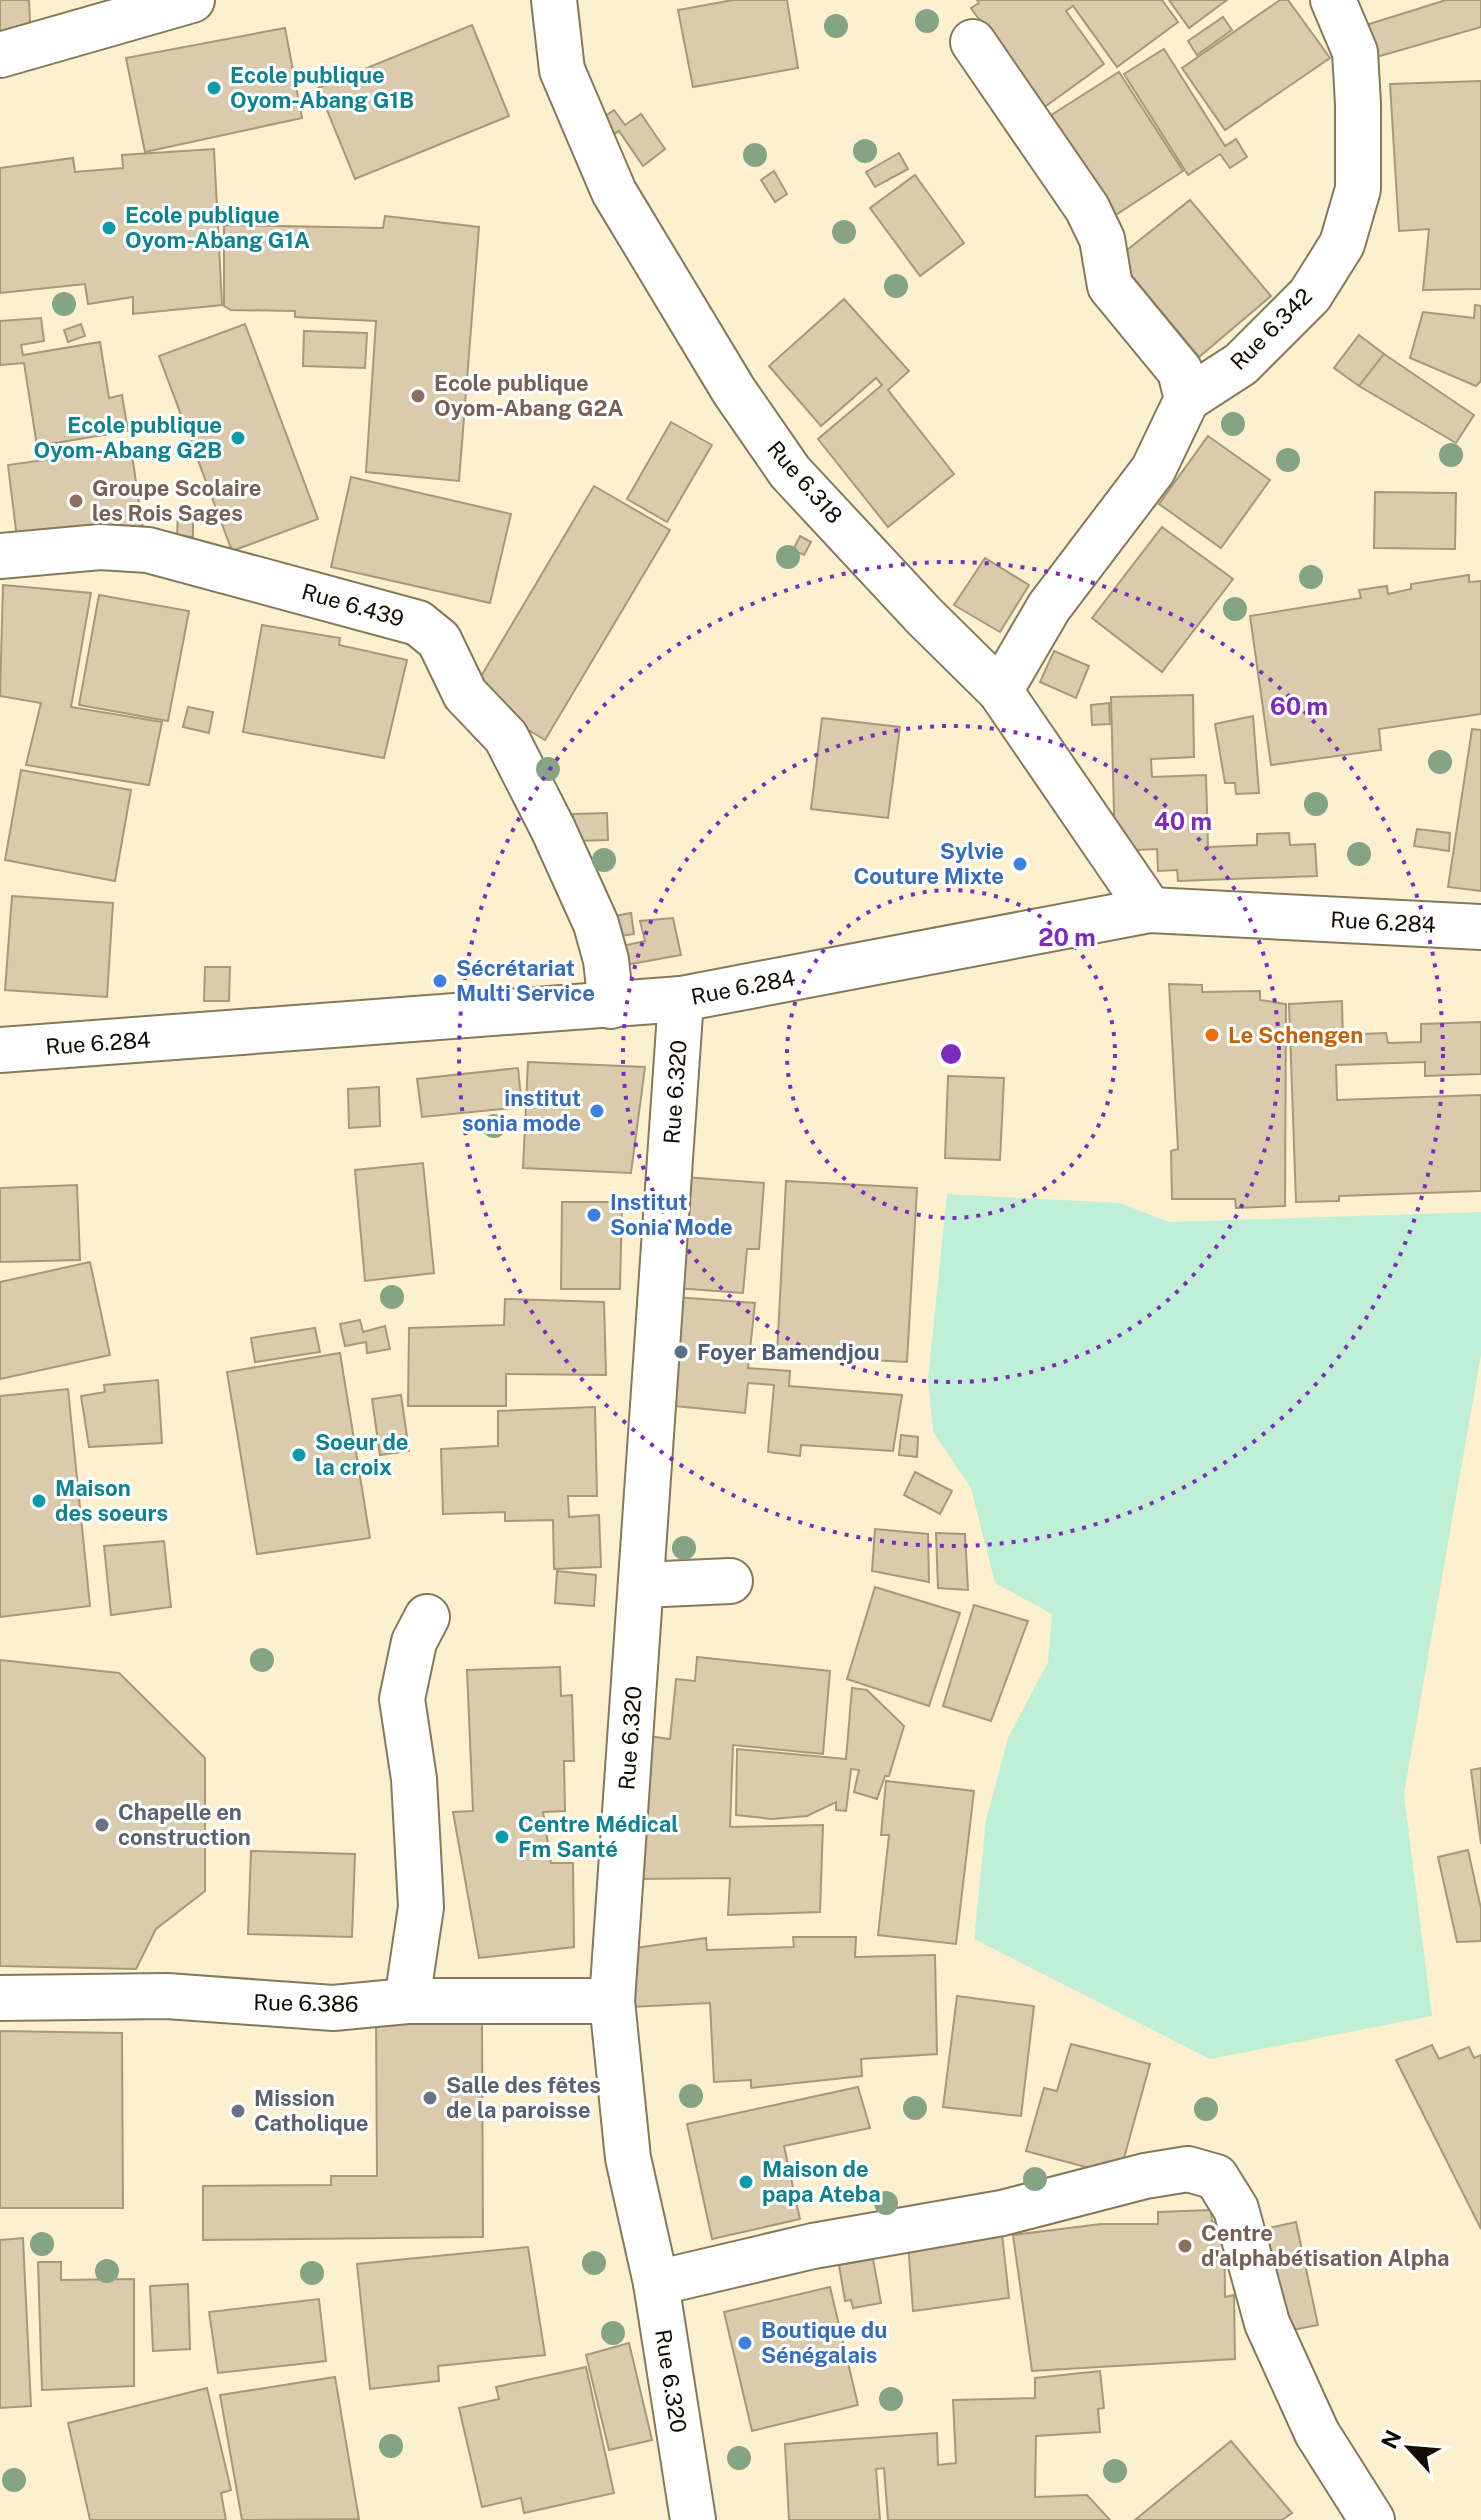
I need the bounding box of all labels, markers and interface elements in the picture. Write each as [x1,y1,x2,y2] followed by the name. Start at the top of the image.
[230,62,414,113] place label: Ecole publique Oyom-Abang G1B
[205,79,223,97] marker: Ecole publique Oyom-Abang G1B
[125,202,310,253] place label: Ecole publique Oyom-Abang G1A
[100,219,118,237] marker: Ecole publique Oyom-Abang G1A
[1225,283,1317,375] street label: Rue 6.342
[434,370,624,421] place label: Ecole publique Oyom-Abang G2A
[409,387,427,405] marker: Ecole publique Oyom-Abang G2A
[33,412,222,463] place label: Ecole publique Oyom-Abang G2B
[229,429,247,447] marker: Ecole publique Oyom-Abang G2B
[762,435,848,529] street label: Rue 6.318
[92,475,261,526] place label: Groupe Scolaire les Rois Sages
[67,492,85,510] marker: Groupe Scolaire les Rois Sages
[299,578,407,632] street label: Rue 6.439
[1270,692,1328,720] text: 60 m
[1154,807,1212,835] text: 40 m
[853,838,1004,889] place label: Sylvie Couture Mixte
[1011,855,1029,873] marker: Sylvie Couture Mixte
[1330,906,1436,938] street label: Rue 6.284
[1038,923,1096,951] text: 20 m
[456,955,595,1006] place label: Sécrétariat Multi Service
[689,964,797,1010] street label: Rue 6.284
[431,972,449,990] marker: Sécrétariat Multi Service
[1228,1022,1363,1048] place label: Le Schengen
[45,1026,152,1060] street label: Rue 6.284
[1203,1026,1221,1044] marker: Le Schengen
[658,1039,692,1145] street label: Rue 6.320
[937,1040,965,1068] centre of rings
[462,1085,581,1136] place label: institut sonia mode
[588,1102,606,1120] marker: institut sonia mode
[610,1189,733,1240] place label: Institut Sonia Mode
[585,1206,603,1224] marker: Institut Sonia Mode
[697,1339,880,1365] place label: Foyer Bamendjou
[672,1343,690,1361] marker: Foyer Bamendjou
[315,1429,409,1480] place label: Soeur de la croix
[290,1446,308,1464] marker: Soeur de la croix
[55,1475,168,1526] place label: Maison des soeurs
[30,1492,48,1510] marker: Maison des soeurs
[613,1685,647,1791] street label: Rue 6.320
[118,1799,251,1850] place label: Chapelle en construction
[518,1811,679,1862] place label: Centre Médical Fm Santé
[93,1816,111,1834] marker: Chapelle en construction
[493,1828,511,1846] marker: Centre Médical Fm Santé
[253,1989,359,2017] street label: Rue 6.386
[446,2072,601,2123] place label: Salle des fêtes de la paroisse
[254,2085,369,2136] place label: Mission Catholique
[421,2089,439,2107] marker: Salle des fêtes de la paroisse
[229,2102,247,2120] marker: Mission Catholique
[762,2156,881,2207] place label: Maison de papa Ateba
[737,2173,755,2191] marker: Maison de papa Ateba
[1201,2220,1450,2271] place label: Centre d'alphabétisation Alpha
[1176,2237,1194,2255] marker: Centre d'alphabétisation Alpha
[761,2317,887,2368] place label: Boutique du Sénégalais
[650,2327,692,2435] street label: Rue 6.320
[736,2334,754,2352] marker: Boutique du Sénégalais
[1369,2408,1449,2488] north arrow
[1376,2426,1406,2453] text: N

